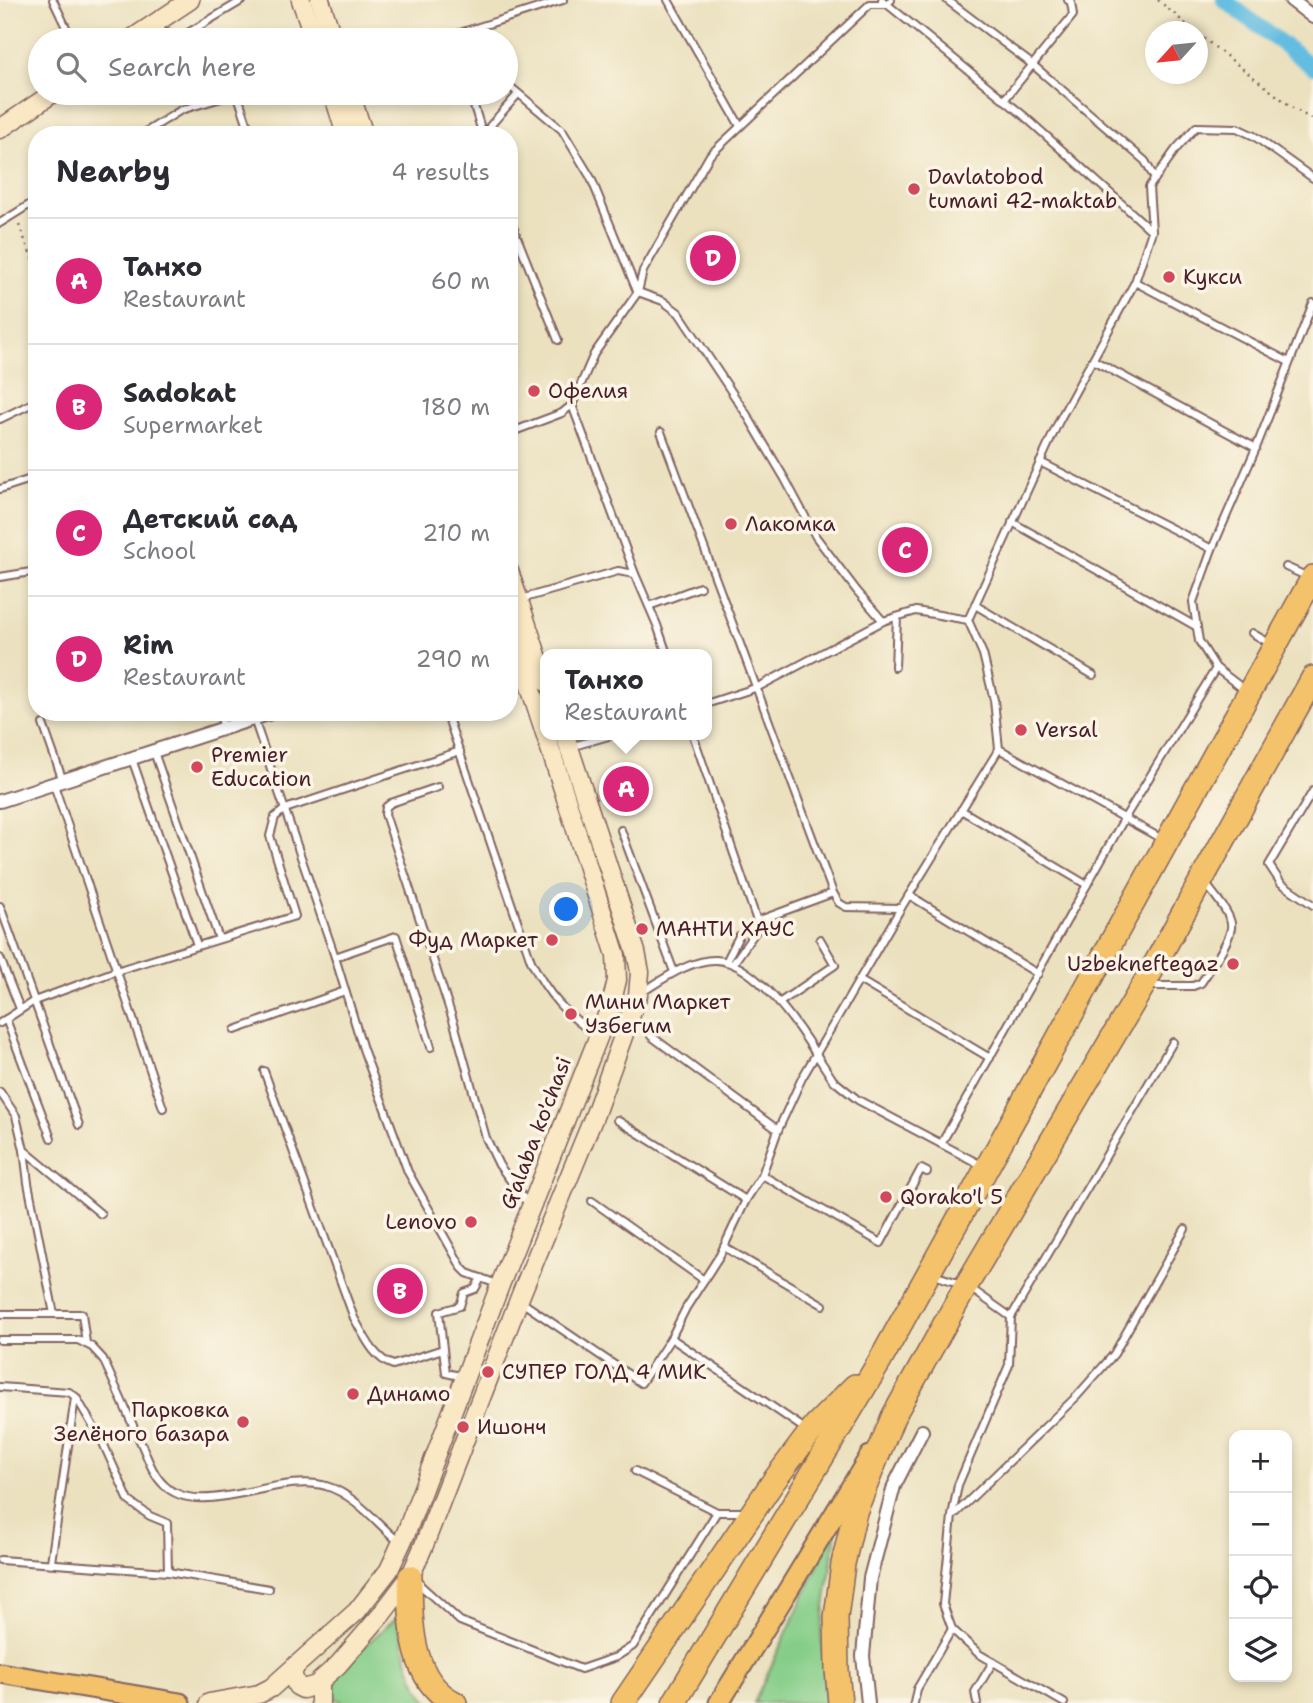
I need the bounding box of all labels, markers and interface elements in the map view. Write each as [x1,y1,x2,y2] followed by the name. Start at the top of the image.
[1145,21,1208,84] north arrow
[28,28,518,105] search box
[52,48,90,86] icon: search
[108,49,257,84] text: Search here
[56,151,171,192] text: Nearby
[391,157,490,187] text: 4 results
[928,163,1117,215] place label: Davlatobod tumani 42-maktab
[906,181,922,197] marker: Davlatobod tumani 42-maktab
[690,232,736,284] pin: D
[123,249,202,284] text: Танхо
[1183,263,1242,291] place label: Кукси
[70,266,88,296] text: A
[431,266,490,296] text: 60 m
[1161,269,1177,285] marker: Кукси
[123,284,246,314] text: Restaurant
[123,375,236,410] text: Sadokat
[548,377,628,405] place label: Офелия
[526,383,542,399] marker: Офелия
[72,392,86,422] text: B
[421,392,490,422] text: 180 m
[123,410,263,440] text: Supermarket
[123,501,297,536] text: Детский сад
[745,510,836,538] place label: Лакомка
[723,516,739,532] marker: Лакомка
[72,518,86,548] text: C
[422,518,490,548] text: 210 m
[882,524,928,576] pin: C
[123,536,195,566] text: School
[123,627,174,662] text: Rim
[71,644,87,674] text: D
[416,644,490,674] text: 290 m
[540,649,712,740] popup
[123,662,246,692] text: Restaurant
[564,662,644,697] text: Танхо
[564,697,688,727] text: Restaurant
[1035,716,1098,744] place label: Versal
[1013,722,1029,738] marker: Versal
[211,741,311,793] place label: Premier Education
[189,759,205,775] marker: Premier Education
[603,763,649,815] pin: A
[549,892,583,926] your location
[656,915,795,943] place label: МАНТИ ХАУС
[634,921,650,937] marker: МАНТИ ХАУС
[409,926,538,954] place label: Фуд Маркет
[544,932,560,948] marker: Фуд Маркет
[1067,950,1219,978] place label: Uzbekneftegaz
[1225,956,1241,972] marker: Uzbekneftegaz
[585,988,731,1040] place label: Мини Маркет Узбегим
[563,1006,579,1022] marker: Мини Маркет Узбегим
[494,1053,578,1213] street label: G'alaba ko'chasi
[900,1183,1003,1211] place label: Qorako'l 5
[878,1189,894,1205] marker: Qorako'l 5
[385,1208,457,1236] place label: Lenovo
[463,1214,479,1230] marker: Lenovo
[377,1265,423,1317] pin: B
[502,1358,707,1386] place label: СУПЕР ГОЛД 4 МИК
[480,1364,496,1380] marker: СУПЕР ГОЛД 4 МИК
[367,1380,451,1408] place label: Динамо
[345,1386,361,1402] marker: Динамо
[54,1396,229,1448] place label: Парковка Зелёного базара
[477,1413,546,1441] place label: Ишонч
[235,1414,251,1430] marker: Парковка Зелёного базара
[455,1419,471,1435] marker: Ишонч
[1229,1430,1292,1682] map controls
[1229,1430,1292,1493] button: +
[1229,1493,1292,1556] button: −
[1229,1556,1292,1619] button: locate
[1229,1619,1292,1682] button: layers

